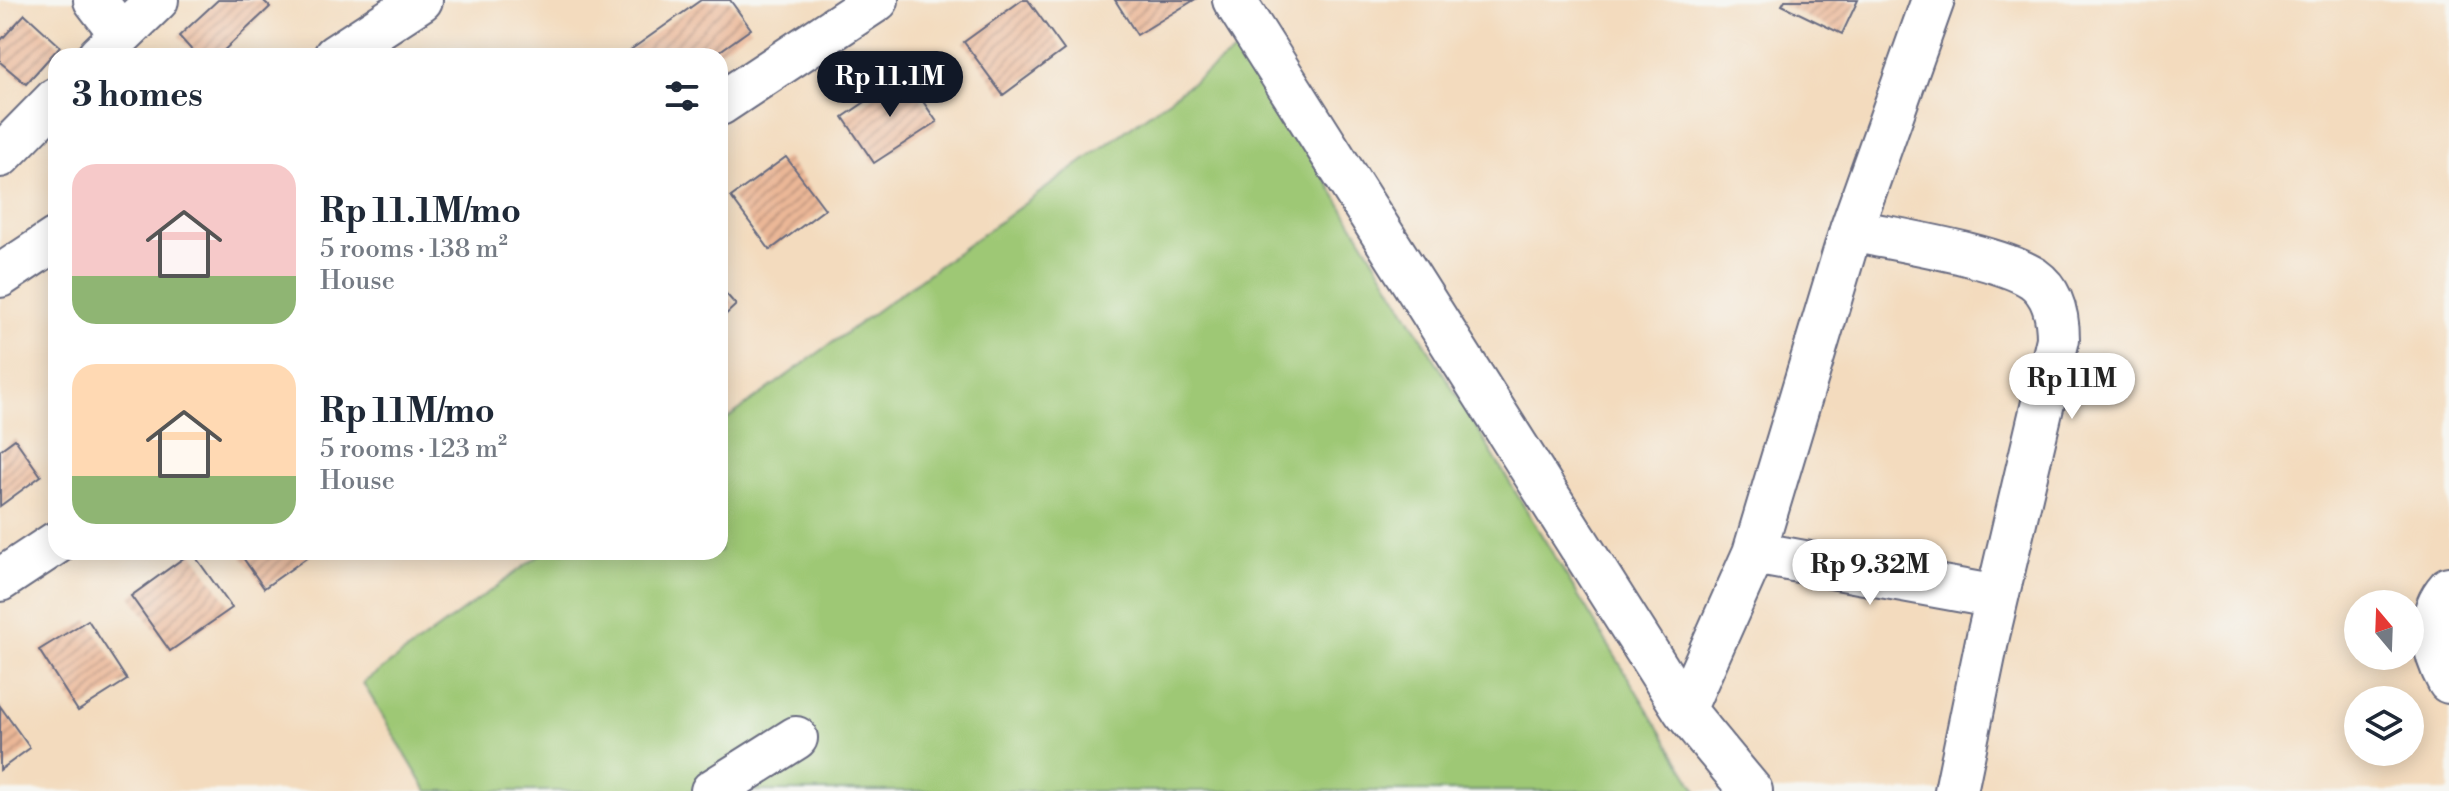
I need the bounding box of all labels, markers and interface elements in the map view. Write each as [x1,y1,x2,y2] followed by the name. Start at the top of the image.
[807,51,973,119] pin: Rp 11.1M
[835,61,945,93] text: Rp 11.1M
[660,74,704,118] icon: filters
[72,75,203,117] text: 3 homes
[320,191,521,233] text: Rp 11.1M/mo
[136,196,232,292] icon: home
[320,233,508,265] text: 5 rooms · 138 m²
[320,265,395,297] text: House
[2007,353,2137,421] pin: Rp 11M
[2027,363,2117,395] text: Rp 11M
[320,391,495,433] text: Rp 11M/mo
[136,396,232,492] icon: home
[320,433,507,465] text: 5 rooms · 123 m²
[320,465,395,497] text: House
[1787,539,1953,607] pin: Rp 9.32M
[1810,549,1930,581] text: Rp 9.32M
[2344,590,2424,670] north arrow
[2344,590,2424,766] map controls
[2344,686,2424,766] button: layers

